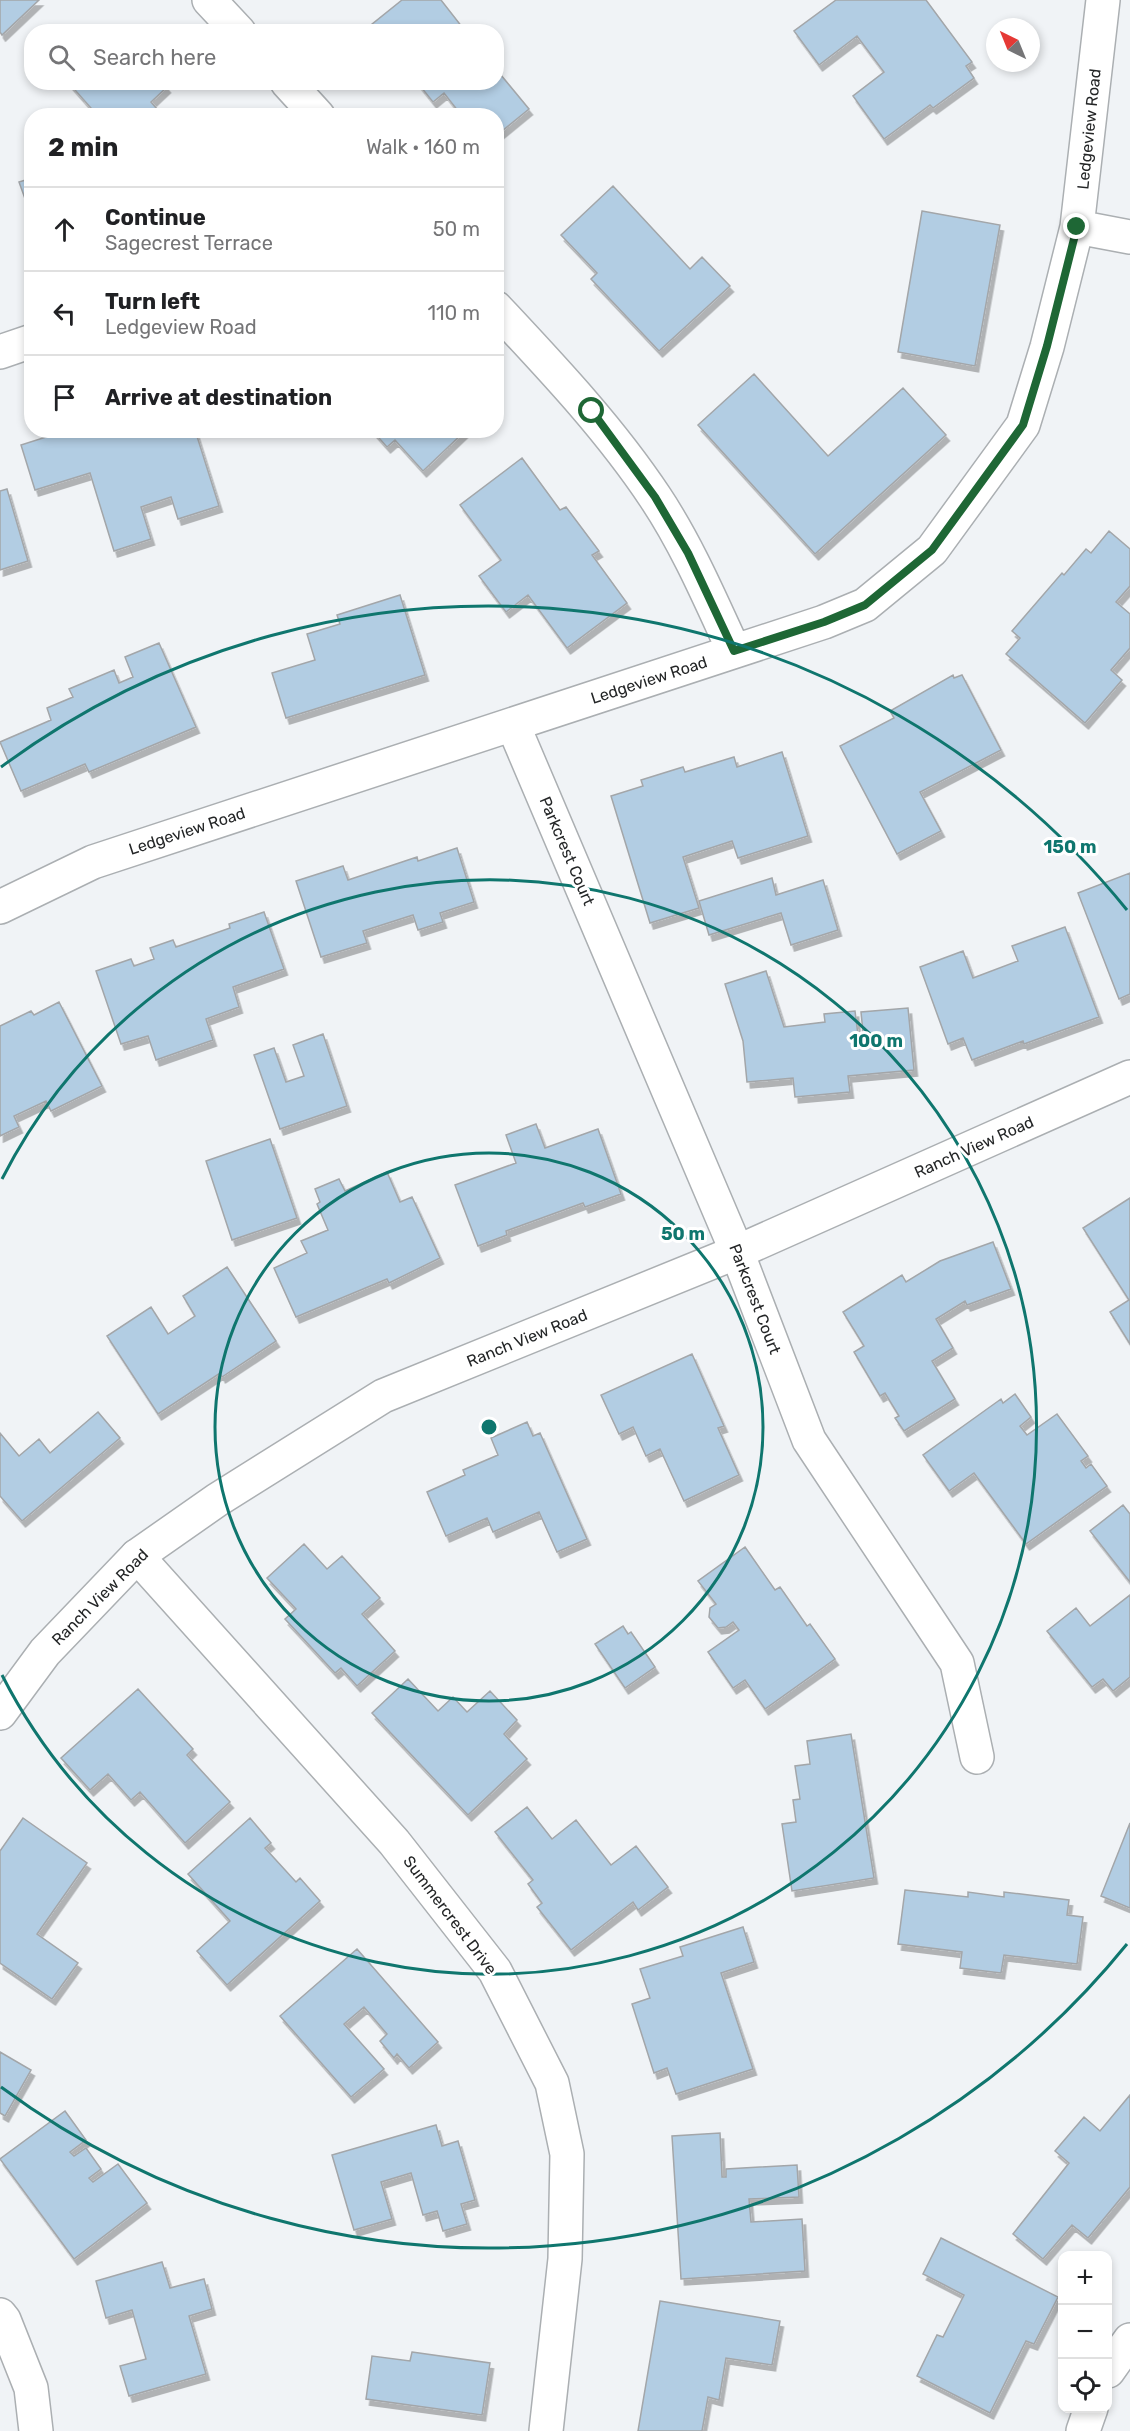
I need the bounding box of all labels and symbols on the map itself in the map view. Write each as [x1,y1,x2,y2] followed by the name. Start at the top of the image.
[986,18,1040,72] north arrow
[1073,68,1105,190] street label: Ledgeview Road
[1063,213,1089,239] route end
[578,397,604,423] route start
[588,652,710,708] street label: Ledgeview Road
[535,794,599,908] street label: Parkcrest Court
[126,803,248,859] street label: Ledgeview Road
[1043,836,1097,858] text: 150 m
[849,1030,903,1052] text: 100 m
[911,1112,1037,1182] street label: Ranch View Road
[661,1223,705,1245] text: 50 m
[725,1241,785,1357] street label: Parkcrest Court
[464,1305,590,1371] street label: Ranch View Road
[479,1417,499,1437] centre of rings
[48,1545,152,1649] street label: Ranch View Road
[399,1852,501,1978] street label: Summercrest Drive

